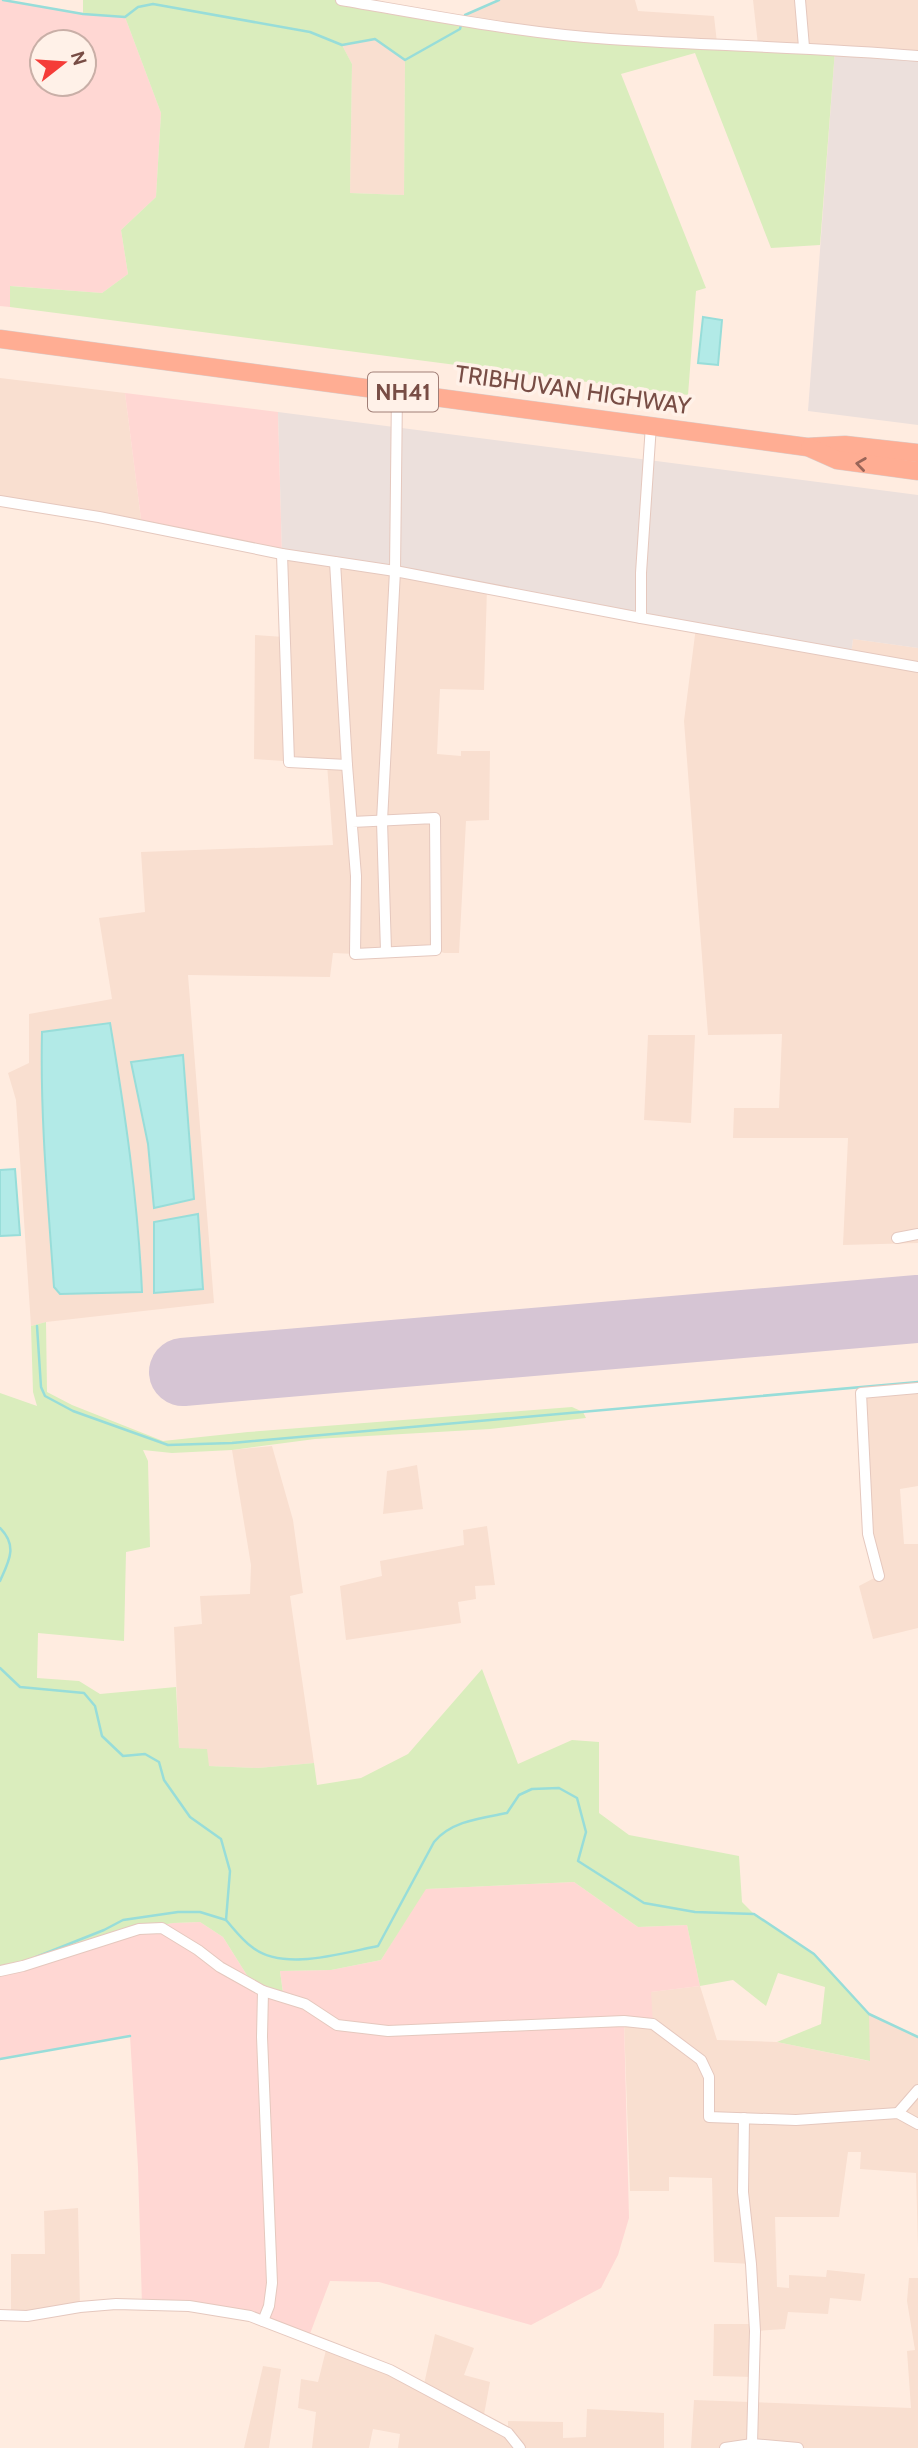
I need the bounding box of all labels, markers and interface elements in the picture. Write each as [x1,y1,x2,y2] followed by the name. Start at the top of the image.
[28,28,98,98] north arrow
[66,48,92,68] text: N
[454,359,693,420] street label: TRIBHUVAN HIGHWAY
[368,372,438,412] road number: NH41
[855,457,867,472] one-way arrow

